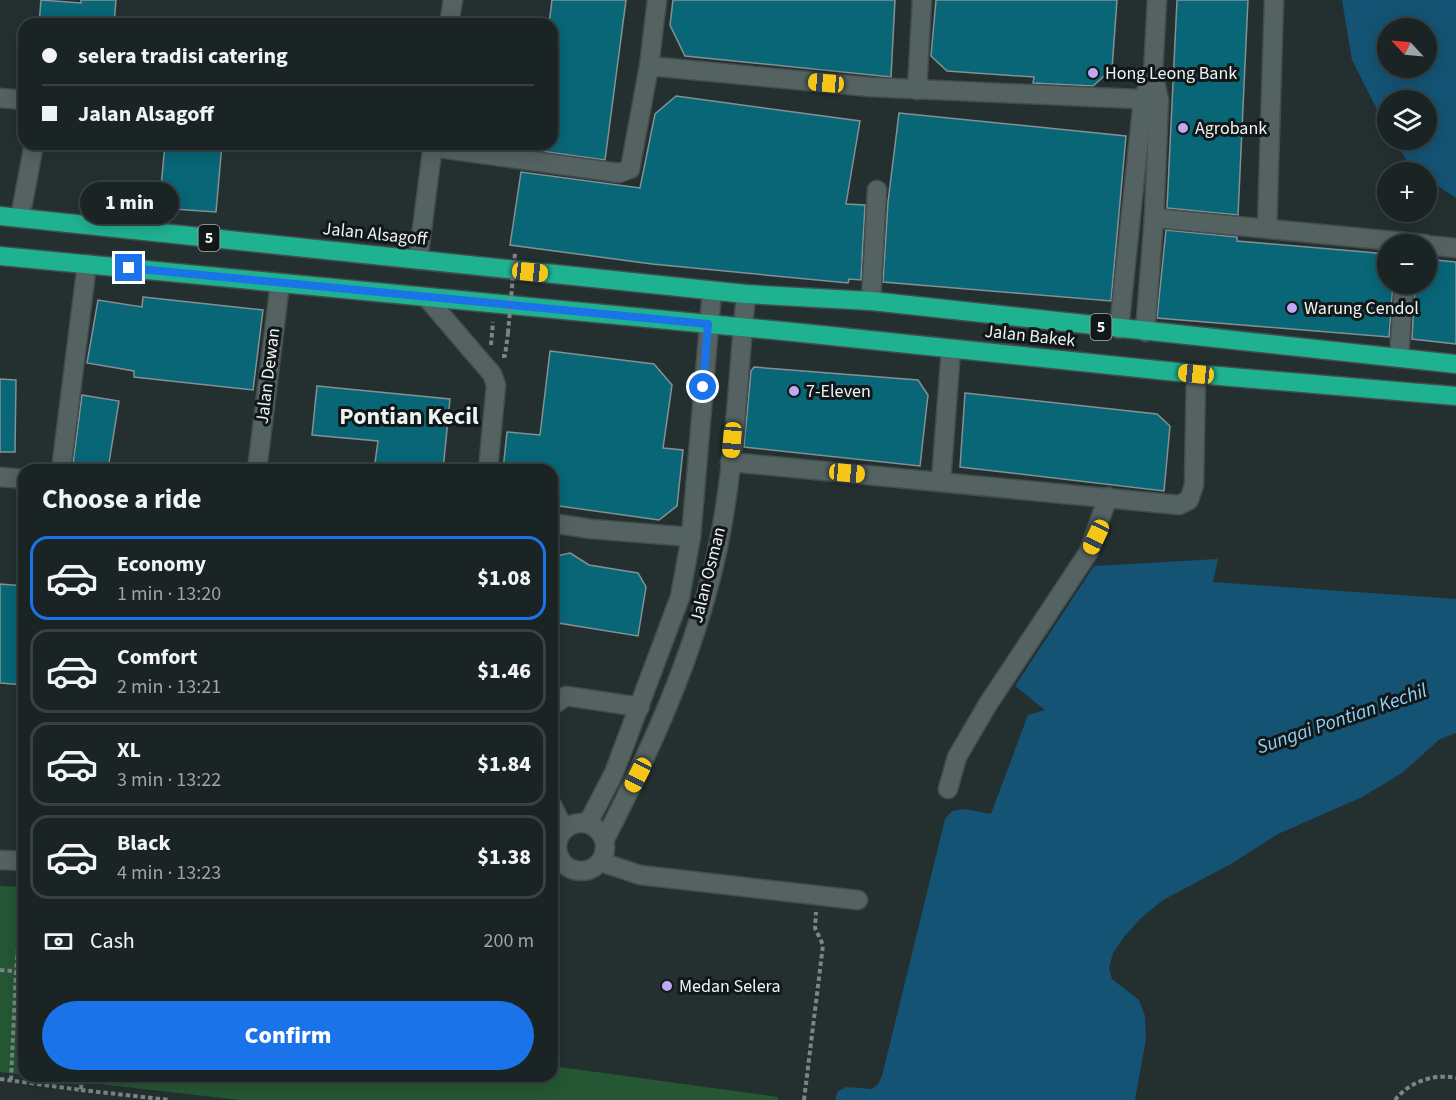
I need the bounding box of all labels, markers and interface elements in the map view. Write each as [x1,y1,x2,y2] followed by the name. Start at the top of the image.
[1377,18,1437,78] north arrow
[1377,18,1437,294] map controls
[78,40,288,72] text: selera tradisi catering
[1105,61,1237,86] place label: Hong Leong Bank
[1086,66,1100,80] marker: Hong Leong Bank
[807,72,845,94] car
[1377,90,1437,150] button: layers
[78,98,214,130] text: Jalan Alsagoff
[1195,116,1267,141] place label: Agrobank
[1176,121,1190,135] marker: Agrobank
[1377,162,1437,222] button: +
[80,181,178,223] callout: 1 min
[105,189,154,217] text: 1 min
[322,216,429,252] street label: Jalan Alsagoff
[198,225,220,251] road number: 5
[1377,234,1437,294] button: −
[115,254,142,281] route end
[511,261,549,283] car
[1304,296,1419,321] place label: Warung Cendol
[1285,301,1299,315] marker: Warung Cendol
[1090,314,1112,340] road number: 5
[983,319,1077,353] street label: Jalan Bakek
[250,327,286,425] street label: Jalan Dewan
[1177,363,1215,385] car
[689,373,716,400] route start
[806,379,871,404] place label: 7-Eleven
[787,384,801,398] marker: 7-Eleven
[339,399,479,434] district label: Pontian Kecil
[721,421,743,459] car
[828,462,866,484] car
[42,480,202,519] text: Choose a ride
[1080,517,1112,557] car
[684,524,732,626] street label: Jalan Osman
[117,548,206,580] text: Economy
[45,551,99,605] icon: car
[477,562,531,594] text: $1.08
[117,580,221,608] text: 1 min · 13:20
[117,641,198,673] text: Comfort
[45,644,99,698] icon: car
[477,655,531,687] text: $1.46
[117,673,221,701] text: 2 min · 13:21
[1253,677,1431,761] water label: Sungai Pontian Kechil
[117,734,141,766] text: XL
[45,737,99,791] icon: car
[477,748,531,780] text: $1.84
[622,755,654,795] car
[117,766,221,794] text: 3 min · 13:22
[117,827,171,859] text: Black
[45,830,99,884] icon: car
[477,841,531,873] text: $1.38
[117,859,221,887] text: 4 min · 13:23
[42,925,75,958] icon: cash
[90,925,135,957] text: Cash
[484,927,534,955] text: 200 m
[679,974,780,999] place label: Medan Selera
[660,979,674,993] marker: Medan Selera
[42,1001,534,1070] button: Confirm

